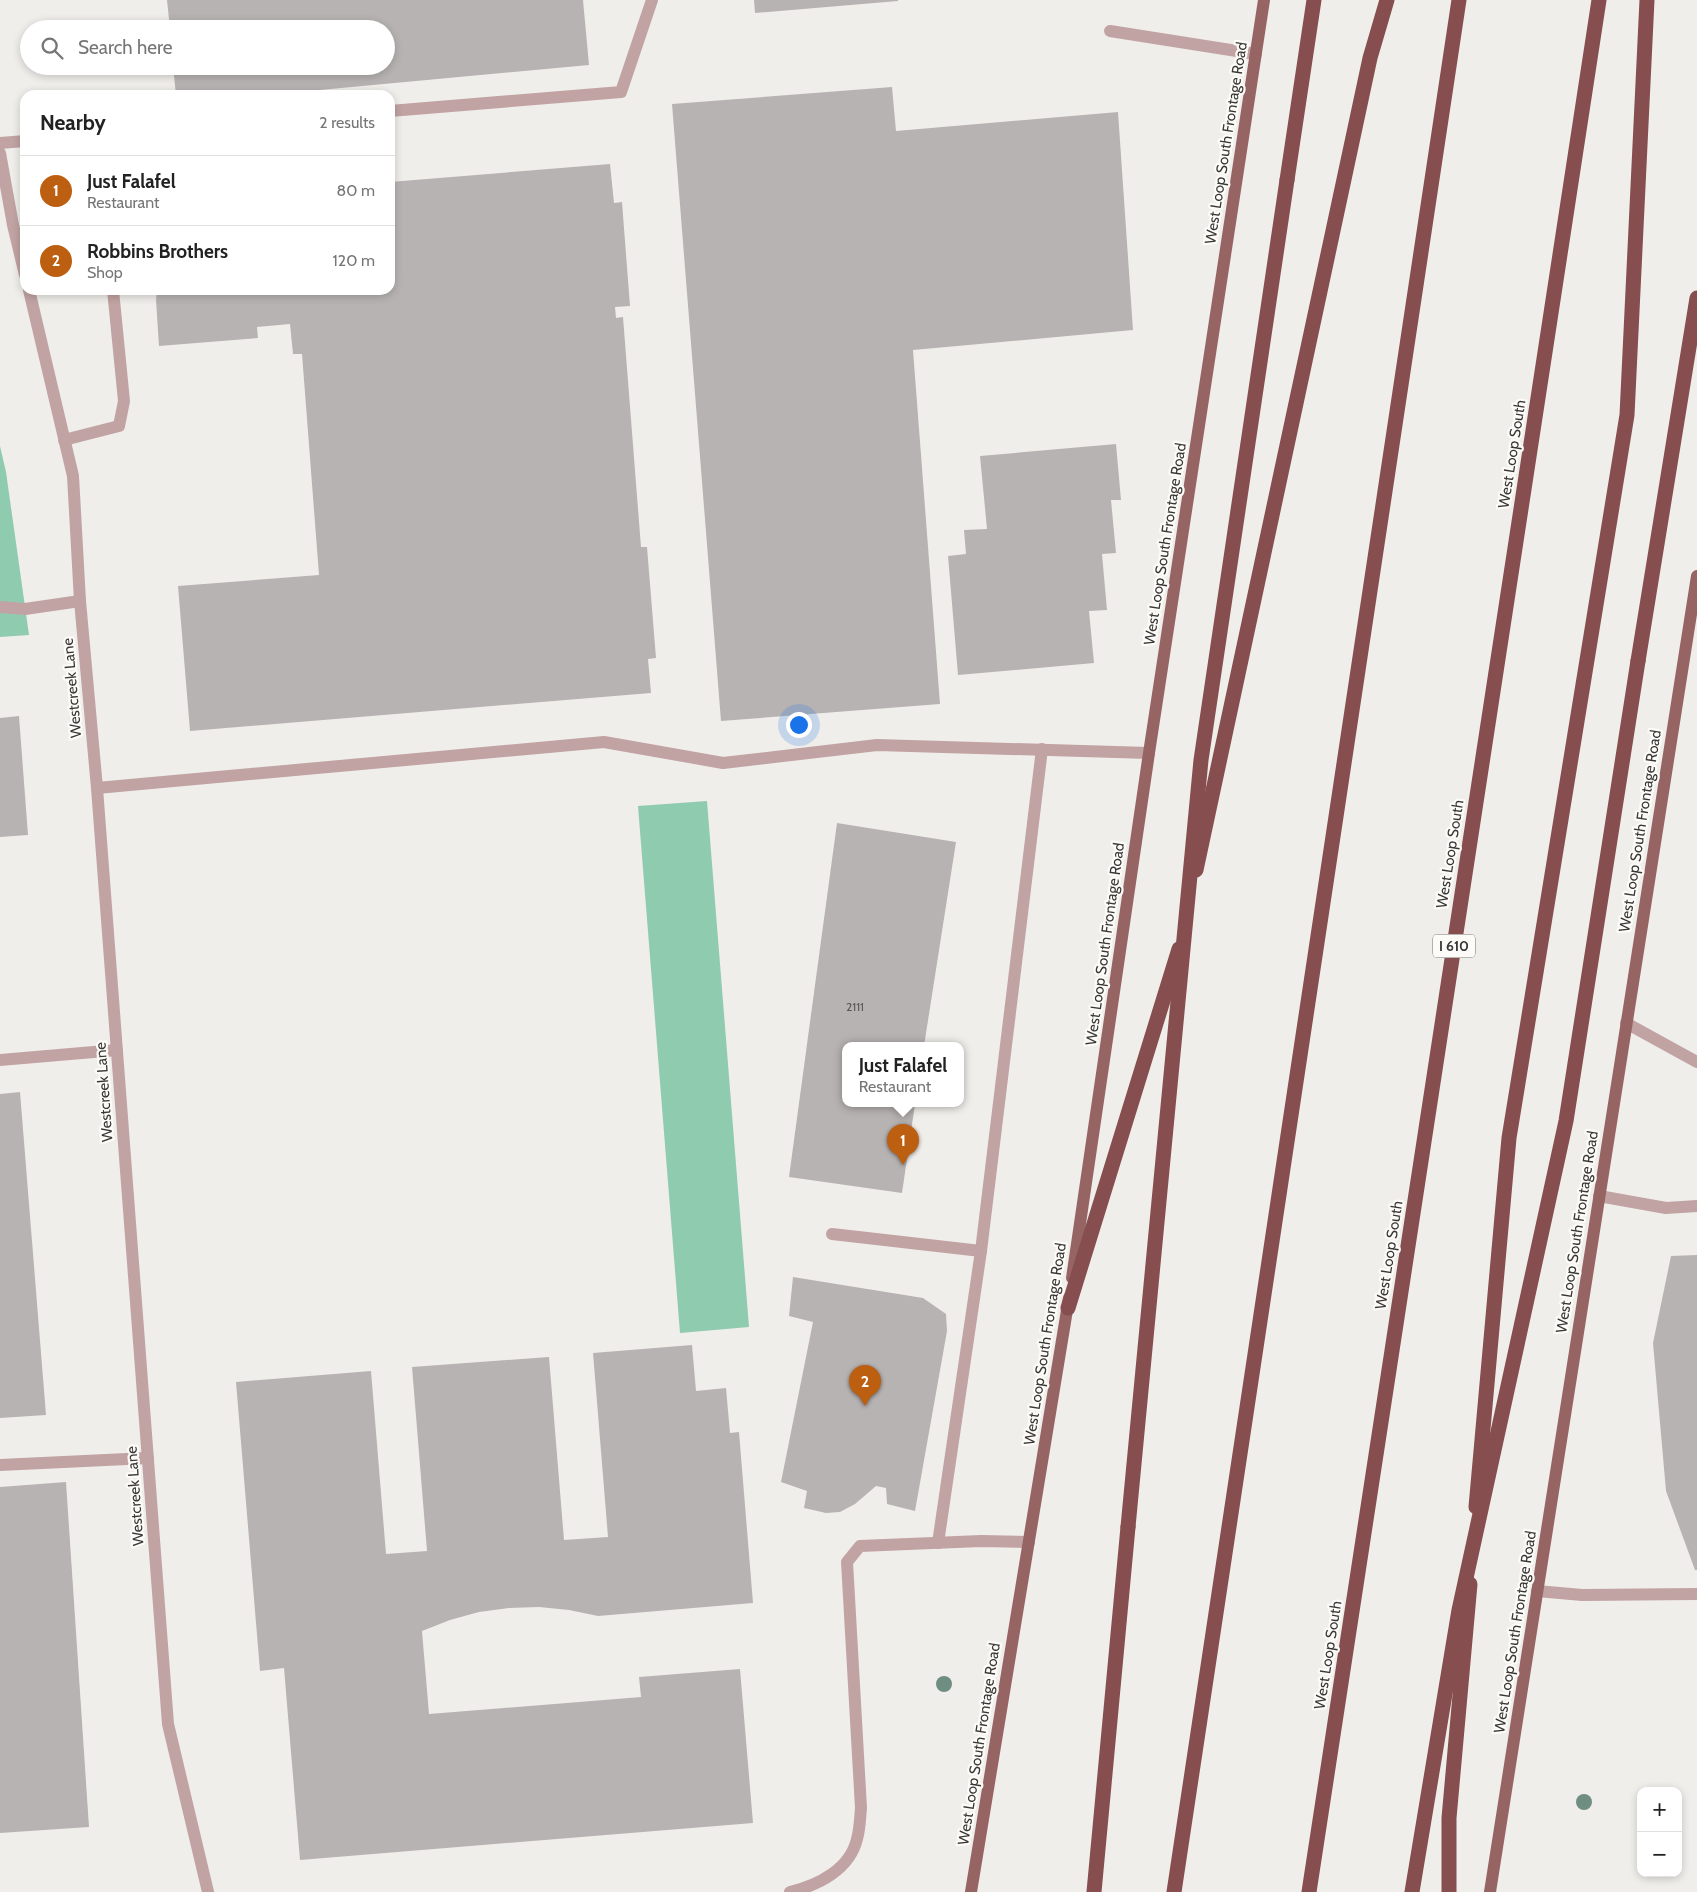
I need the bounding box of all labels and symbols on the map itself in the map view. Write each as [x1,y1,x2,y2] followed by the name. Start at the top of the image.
[1201,41,1251,245] street label: West Loop South Frontage Road
[1495,398,1529,510] street label: West Loop South
[1140,442,1190,646] street label: West Loop South Frontage Road
[59,637,85,739] street label: Westcreek Lane
[786,712,812,738] your location
[1615,729,1665,933] street label: West Loop South Frontage Road
[1433,798,1467,910] street label: West Loop South
[1082,841,1128,1047] street label: West Loop South Frontage Road
[1433,934,1475,958] road number: I 610
[846,999,864,1014] house number: 2111
[92,1041,116,1143] street label: Westcreek Lane
[887,1124,919,1165] pin: 1
[1552,1130,1602,1334] street label: West Loop South Frontage Road
[1372,1199,1406,1311] street label: West Loop South
[1020,1242,1070,1446] street label: West Loop South Frontage Road
[849,1365,881,1406] pin: 2
[123,1445,147,1547] street label: Westcreek Lane
[1490,1530,1540,1734] street label: West Loop South Frontage Road
[1311,1599,1345,1711] street label: West Loop South
[954,1642,1004,1846] street label: West Loop South Frontage Road

